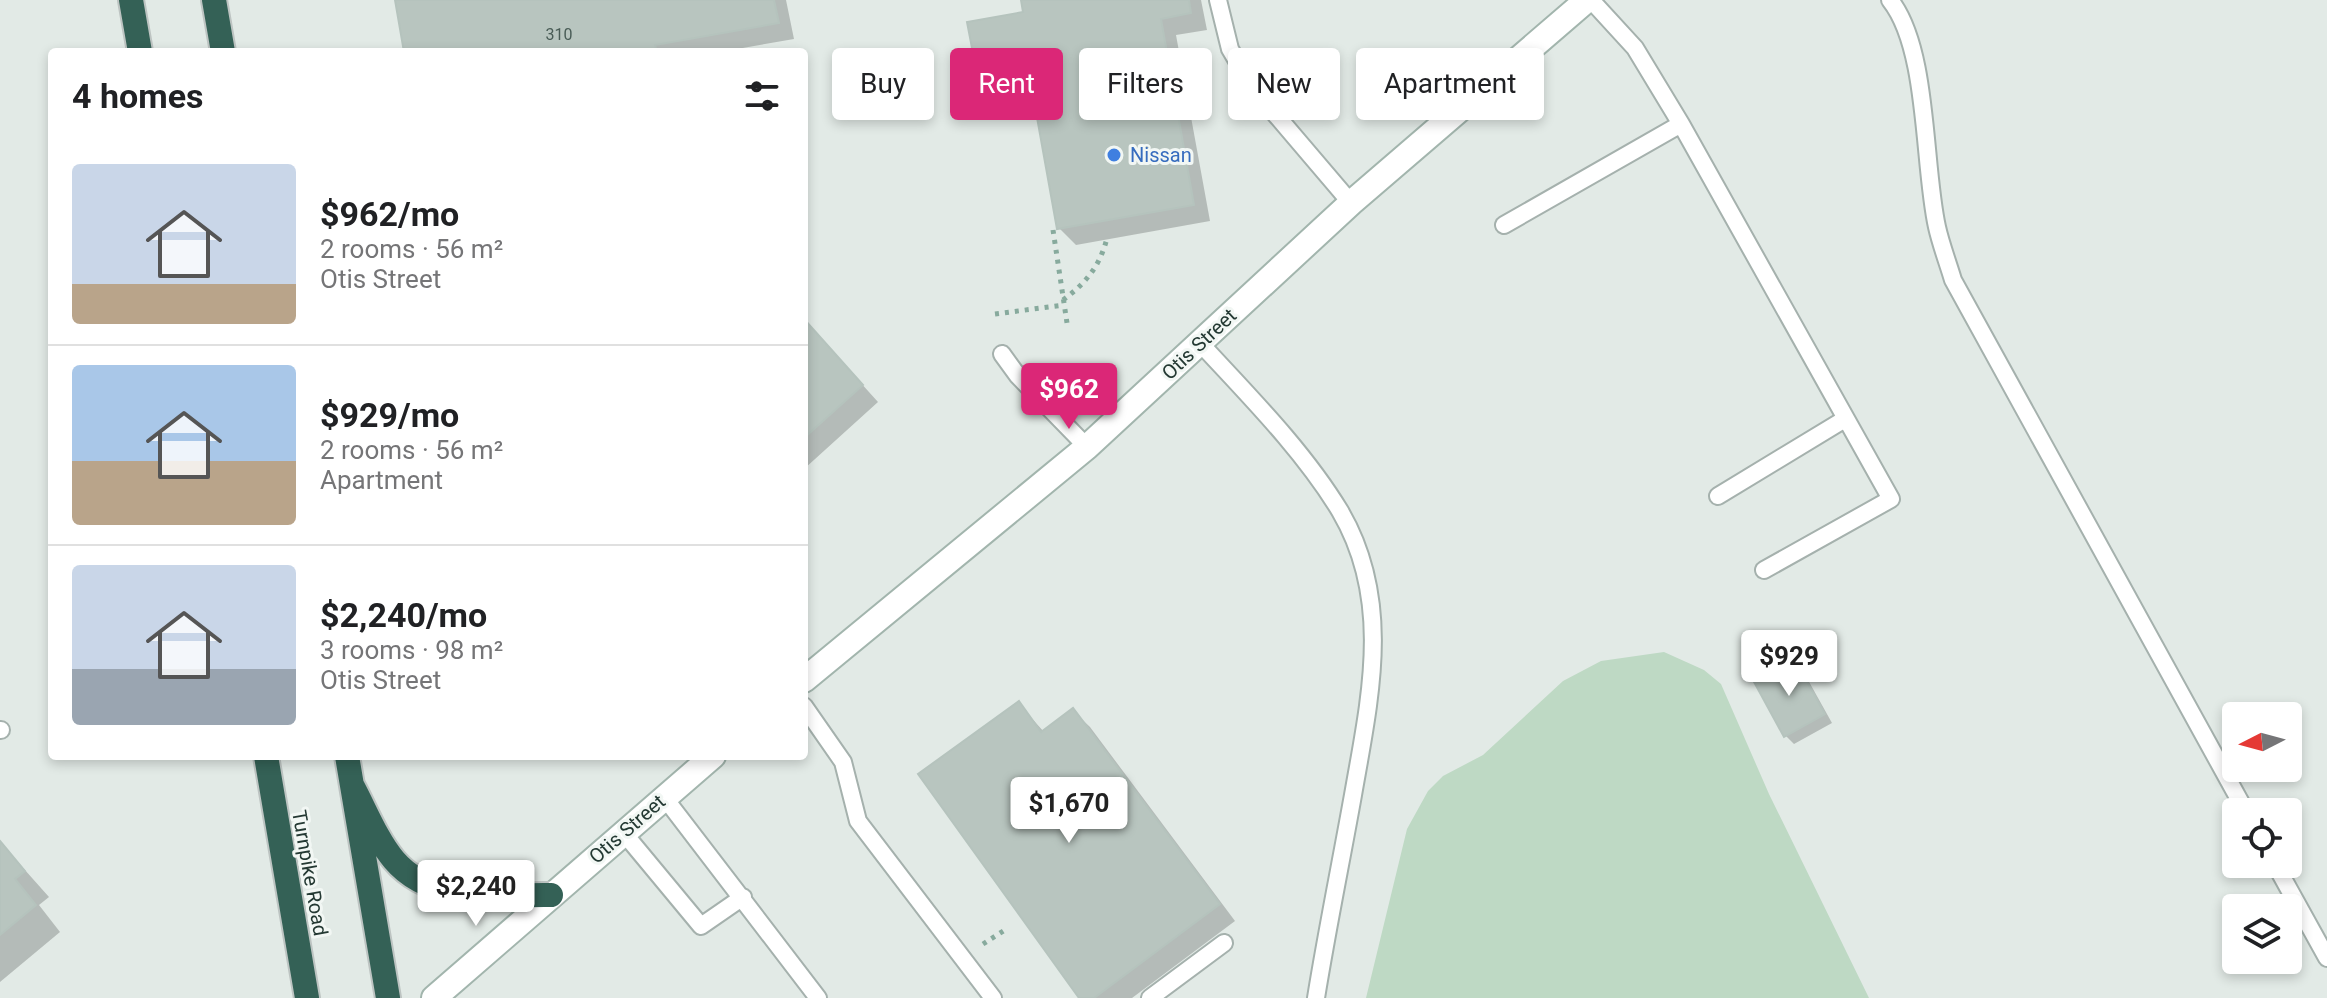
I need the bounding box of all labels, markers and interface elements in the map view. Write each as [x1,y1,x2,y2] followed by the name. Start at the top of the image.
[546,25,572,44] house number: 310
[832,48,934,120] chip: Buy
[950,48,1063,120] chip: Rent
[1079,48,1212,120] chip: Filters
[1228,48,1340,120] chip: New
[1356,48,1544,120] chip: Apartment
[740,74,784,118] icon: filters
[72,76,203,116] text: 4 homes
[1130,143,1192,167] place label: Nissan
[1105,146,1123,164] marker: Nissan
[320,194,459,234] text: $962/mo
[136,196,232,292] icon: home
[320,234,503,264] text: 2 rooms · 56 m²
[320,264,441,294] text: Otis Street
[1157,303,1241,385] street label: Otis Street
[1022,363,1116,431] pin: $962
[1039,374,1099,404] text: $962
[320,395,459,435] text: $929/mo
[136,397,232,493] icon: home
[320,435,503,465] text: 2 rooms · 56 m²
[320,465,443,495] text: Apartment
[320,595,487,635] text: $2,240/mo
[136,597,232,693] icon: home
[1742,630,1836,698] pin: $929
[320,635,503,665] text: 3 rooms · 98 m²
[1759,641,1819,671] text: $929
[320,665,441,695] text: Otis Street
[2222,702,2302,782] north arrow
[2222,702,2302,974] map controls
[1004,777,1134,845] pin: $1,670
[1029,788,1109,818] text: $1,670
[584,789,670,869] street label: Otis Street
[2222,798,2302,878] button: locate
[287,808,333,938] street label: Turnpike Road
[411,860,541,928] pin: $2,240
[436,871,516,901] text: $2,240
[2222,894,2302,974] button: layers

